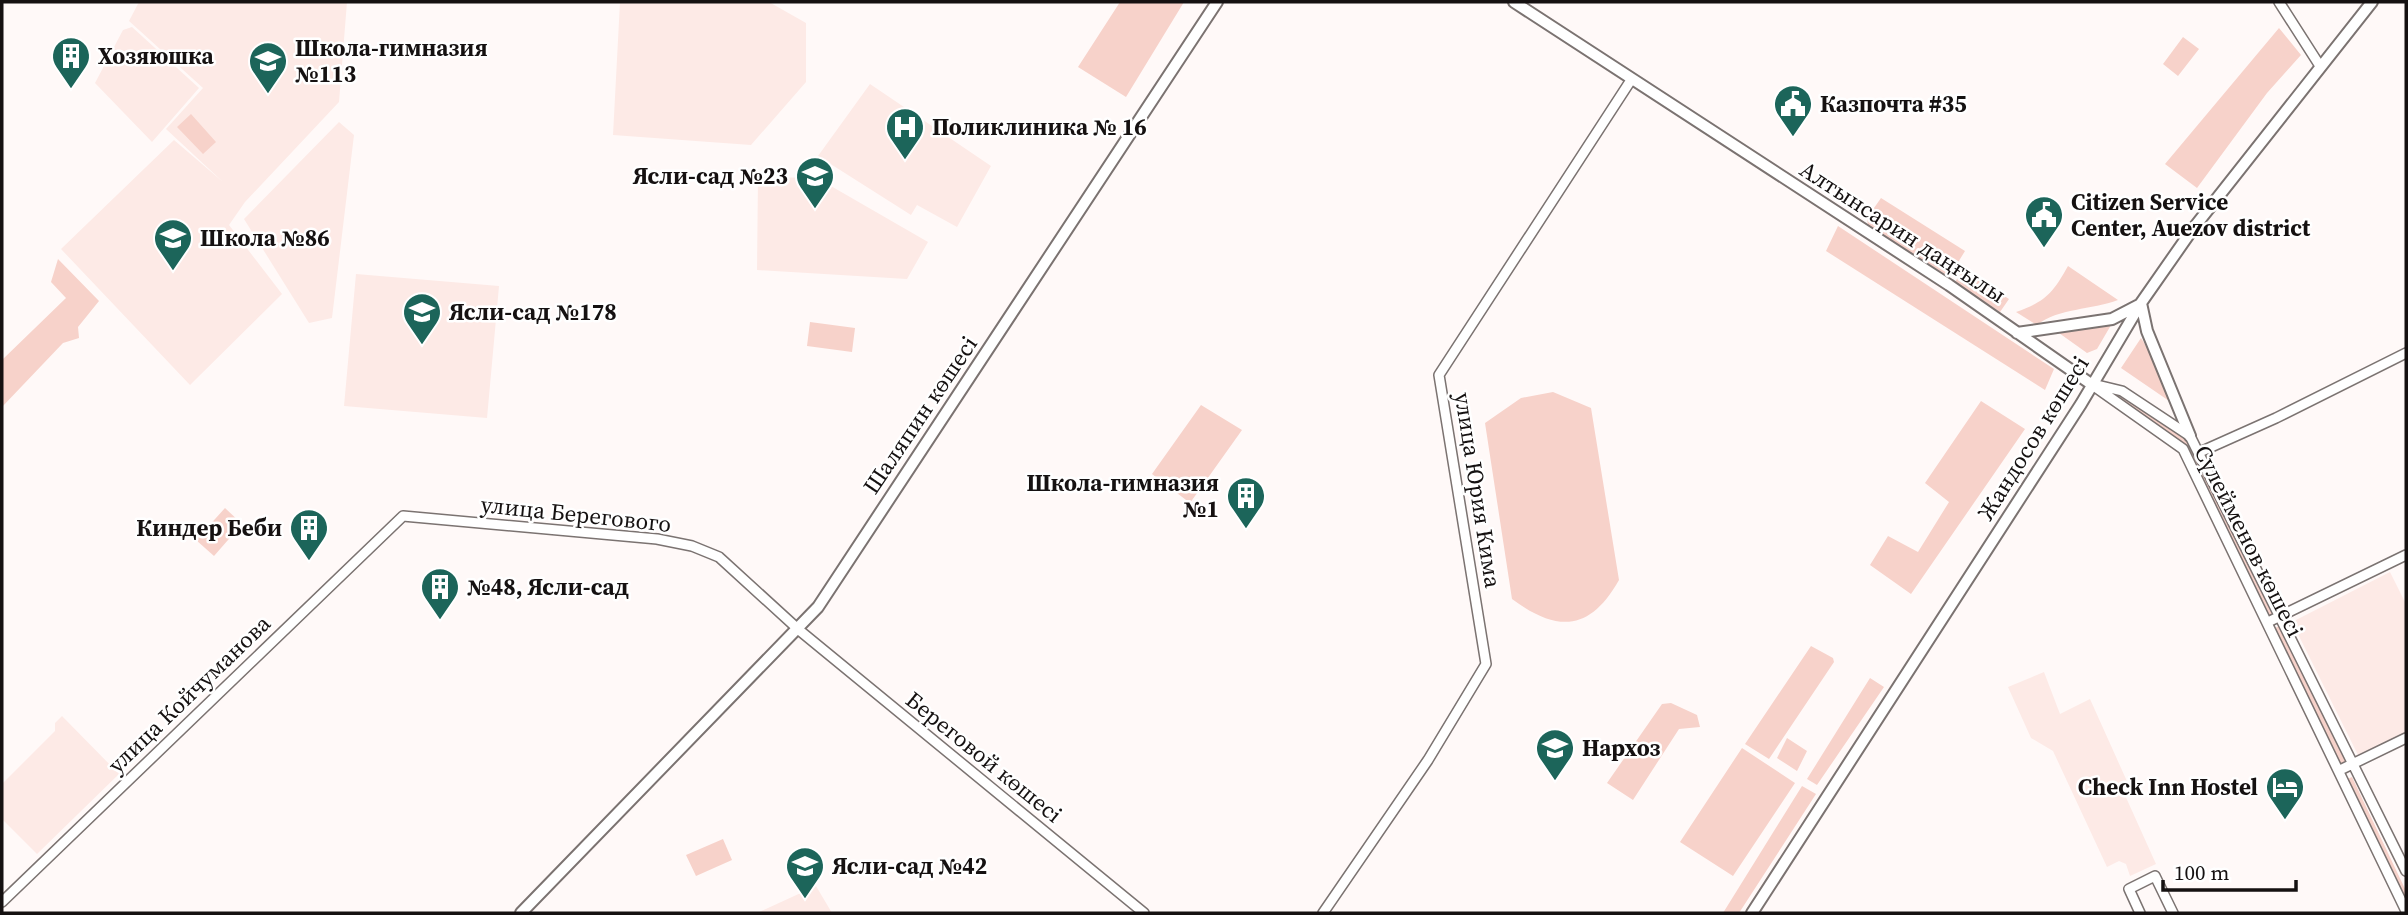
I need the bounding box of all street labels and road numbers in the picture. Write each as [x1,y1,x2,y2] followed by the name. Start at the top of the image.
[1794,153,2012,311] street label: Алтынсарин даңғылы
[855,330,985,500] street label: Шаляпин көшесі
[1970,350,2096,526] street label: Жандосов көшесі
[1447,390,1509,590] street label: улица Юрия Кима
[2187,440,2311,643] street label: Сүлейменов көшесі
[479,488,673,540] street label: улица Берегового
[101,608,278,780] street label: улица Койчуманова
[899,684,1069,830] street label: Береговой көшесі

